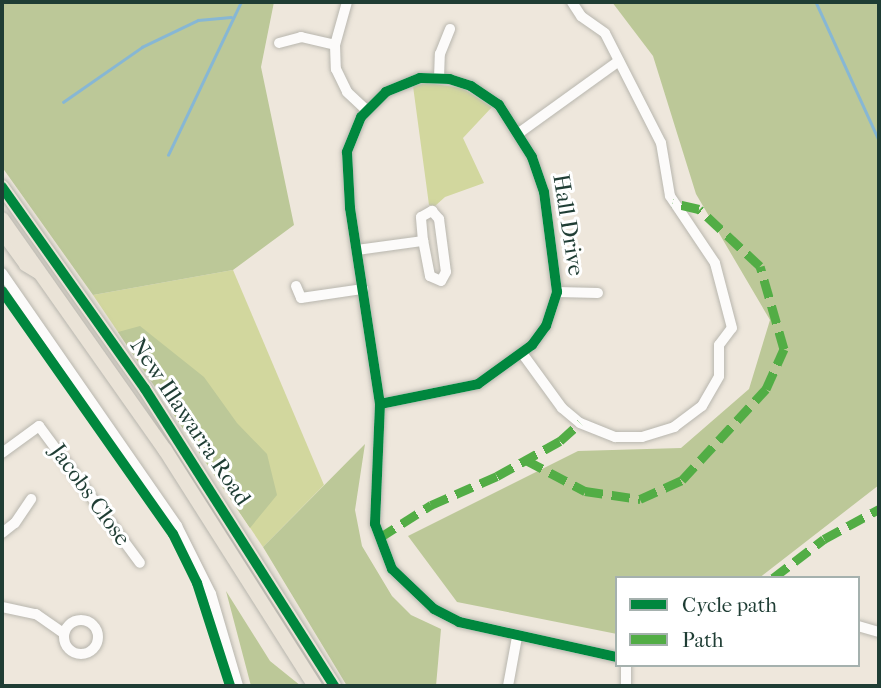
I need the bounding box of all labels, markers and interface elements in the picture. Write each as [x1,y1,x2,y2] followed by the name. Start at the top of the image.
[546,172,590,278] street label: Hall Drive
[124,333,256,511] street label: New Illawarra Road
[44,439,136,551] street label: Jacobs Close
[615,576,860,667] legend
[682,593,777,617] text: Cycle path
[682,628,723,652] text: Path

